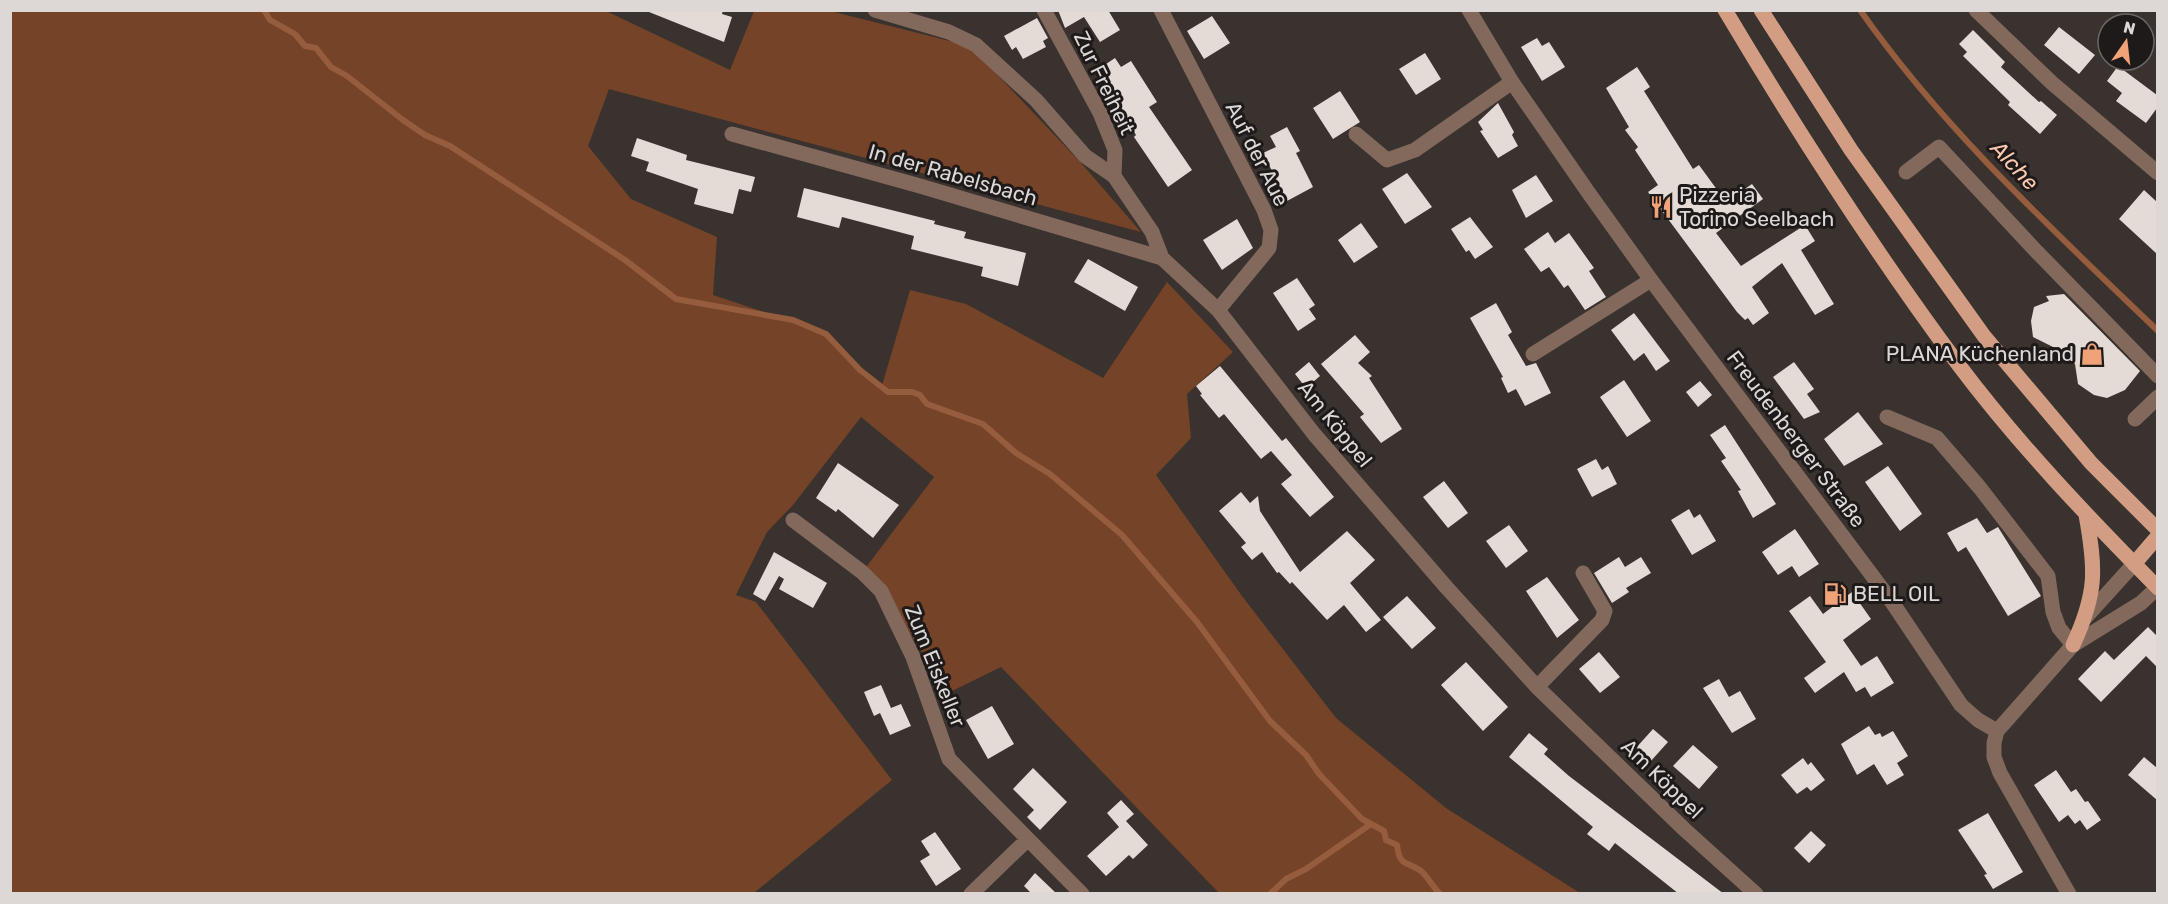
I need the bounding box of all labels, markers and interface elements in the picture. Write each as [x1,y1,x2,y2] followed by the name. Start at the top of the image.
[2096,12,2156,72] north arrow
[2122,17,2137,39] text: N
[1069,27,1140,139] street label: Zur Freiheit
[1220,97,1294,210] street label: Auf der Aue
[1984,134,2044,196] water label: Alche
[866,138,1040,211] street label: In der Rabelsbach
[1679,182,1834,231] place label: Pizzeria Torino Seelbach
[1648,194,1674,220] restaurant icon: Pizzeria Torino Seelbach
[1886,341,2074,366] place label: PLANA Küchenland
[2079,341,2105,367] shop icon: PLANA Küchenland
[1722,345,1871,532] street label: Freudenberger Straße
[1293,375,1378,472] street label: Am Köppel
[1822,581,1848,607] fuel station icon: BELL OIL
[1853,581,1940,606] place label: BELL OIL
[900,601,971,730] street label: Zum Eiskeller
[1616,734,1708,824] street label: Am Köppel

